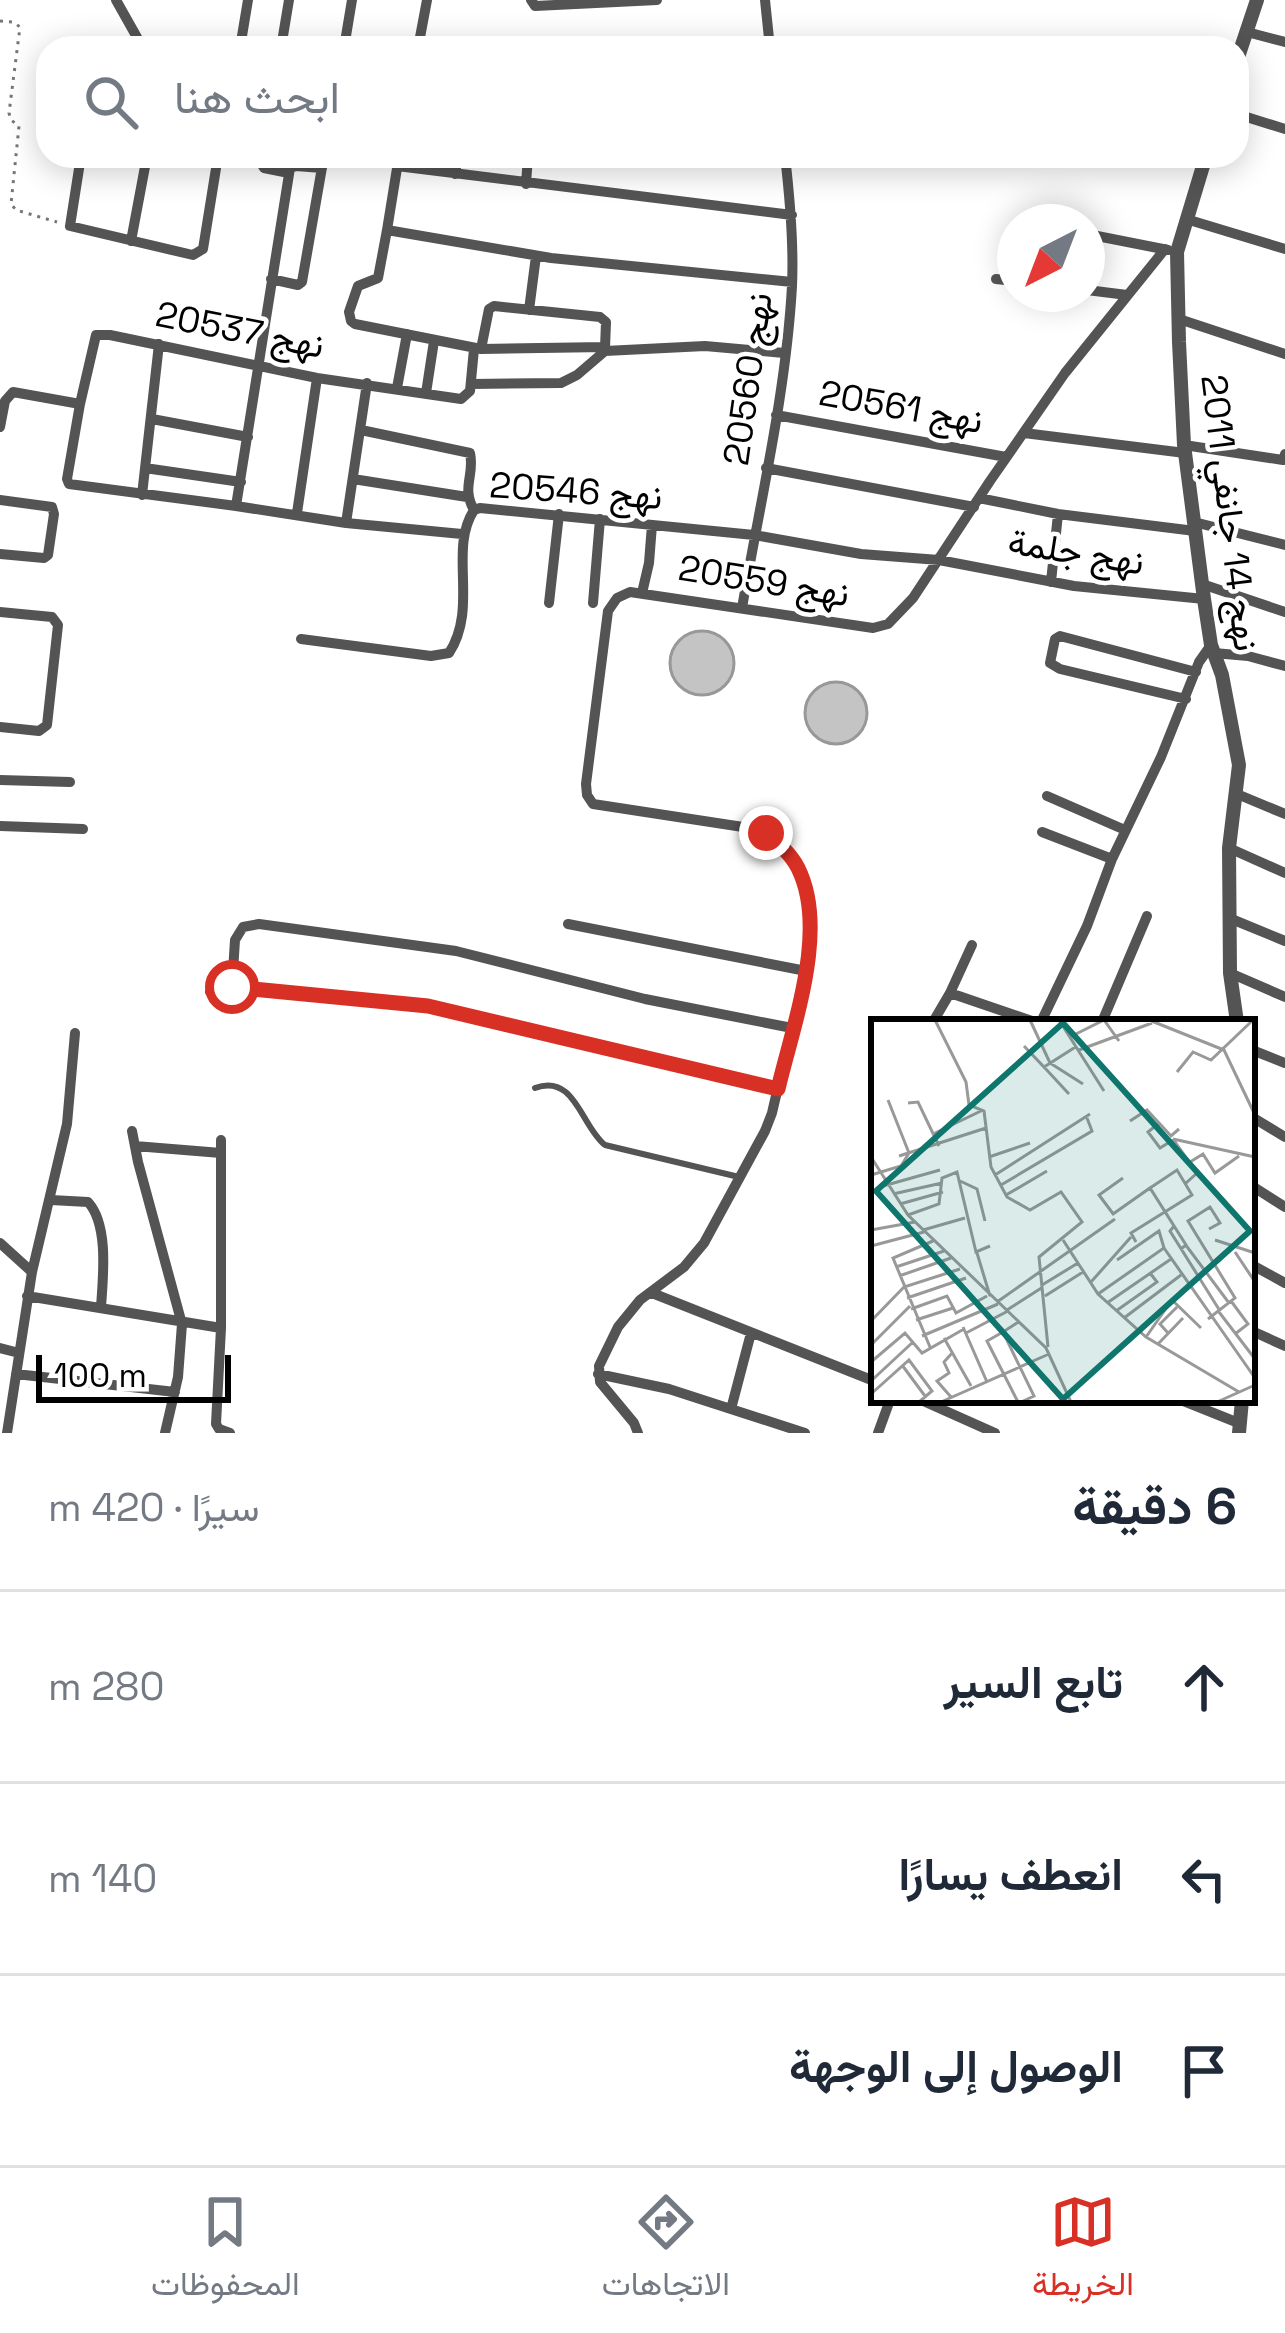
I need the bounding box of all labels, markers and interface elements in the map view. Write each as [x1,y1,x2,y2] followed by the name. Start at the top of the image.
[36,36,1249,168] search box
[78,69,144,135] icon: search
[174,69,340,126] text: ابحث هنا
[997,204,1105,312] north arrow
[713,290,785,468] street label: نهج 20560
[151,291,328,371] street label: نهج 20537
[815,370,987,446] street label: نهج 20561
[1184,372,1270,655] street label: نهج 14 جانفي 2011
[488,462,664,522] street label: نهج 20546
[1004,519,1147,587] street label: نهج جلمة
[675,545,853,619] street label: نهج 20559
[739,806,793,860] route end
[205,960,259,1014] route start
[871,1019,1255,1403] inset map
[36,1349,231,1402] scale bar
[54,1355,147,1397] text: 100 m
[1072,1474,1237,1539] text: 6 دقيقة
[48,1483,260,1532] text: سيرًا · 420 m
[944,1654,1123,1711] text: تابع السير
[1171,1654,1237,1720] icon: ahead
[48,1662,164,1711] text: 280 m
[899,1846,1123,1903] text: انعطف يسارًا
[1171,1846,1237,1912] icon: left
[48,1854,157,1903] text: 140 m
[789,2038,1123,2095] text: الوصول إلى الوجهة
[1171,2038,1237,2104] icon: arrive
[151,2189,300,2313] tab: المحفوظات
[602,2189,730,2313] tab: الاتجاهات
[1032,2189,1134,2313] tab: الخريطة

